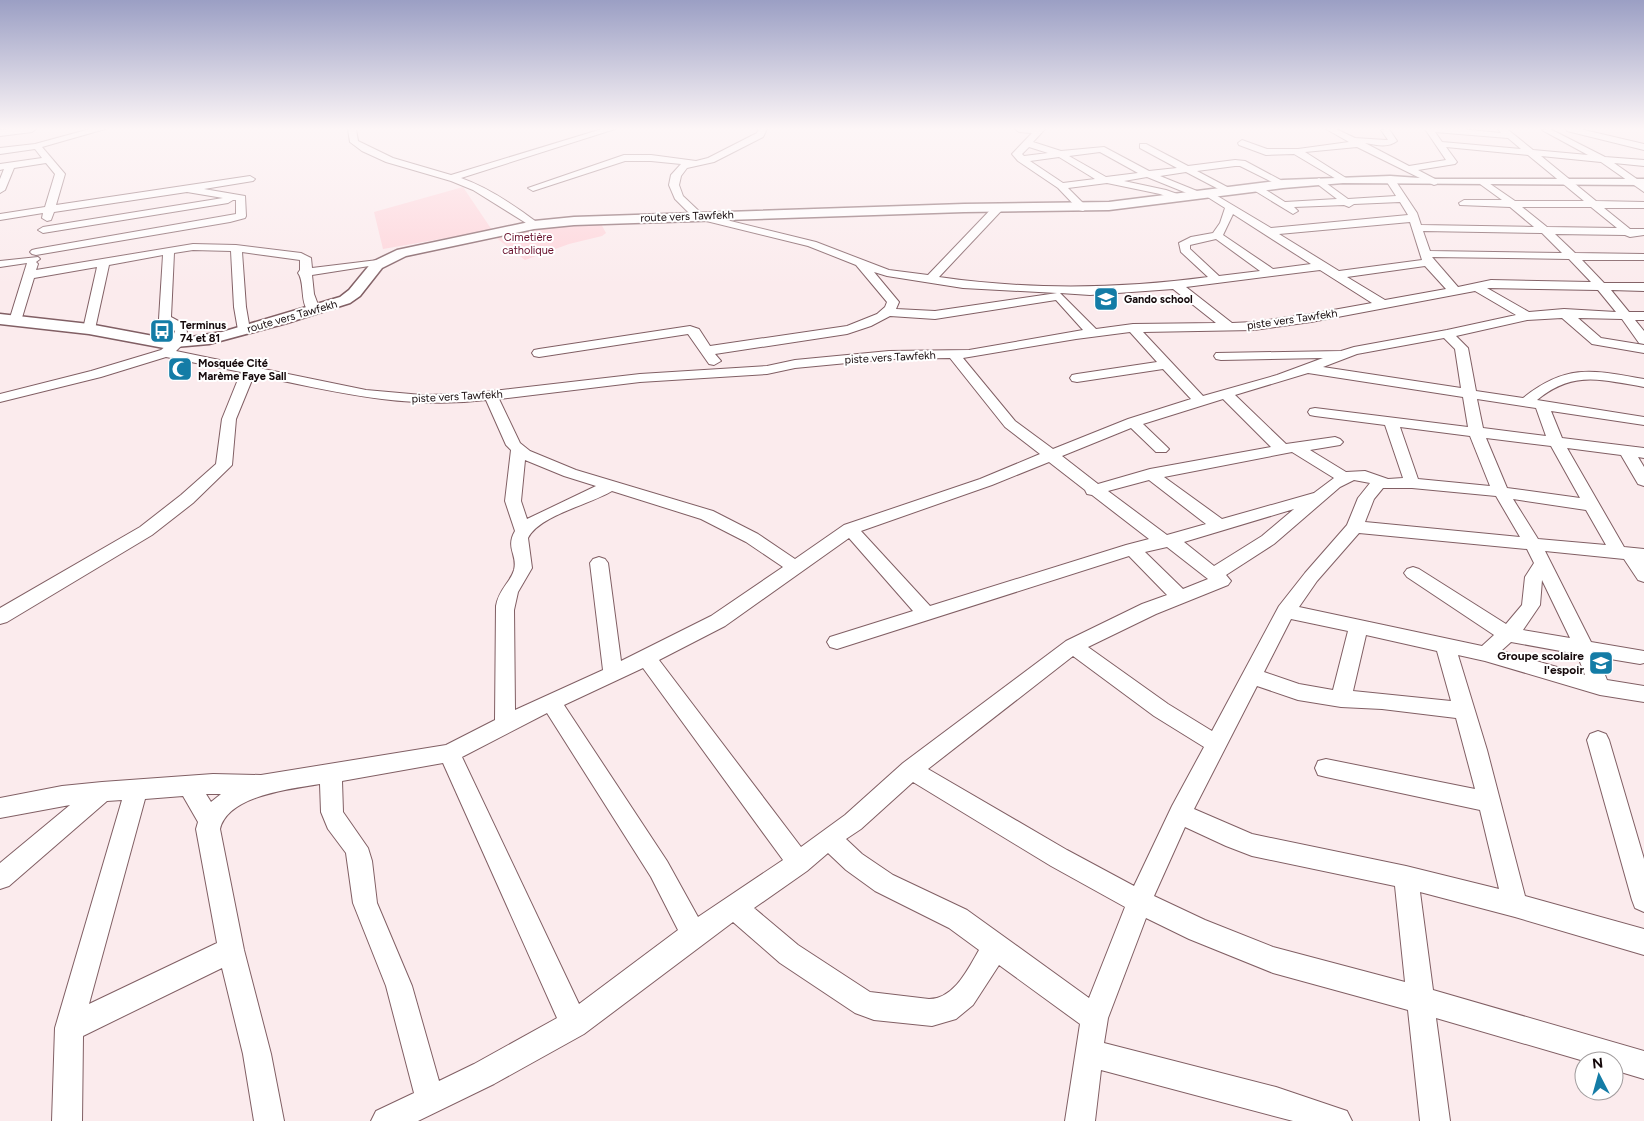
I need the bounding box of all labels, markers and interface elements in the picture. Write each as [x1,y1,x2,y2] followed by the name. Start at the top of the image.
[640,208,734,225] street label: route vers Tawfekh
[502,231,554,257] park label: Cimetière catholique
[1093,286,1119,312] school or university icon: Gando school
[1124,293,1193,306] place label: Gando school
[246,297,339,336] street label: route vers Tawfekh
[1246,307,1338,332] street label: piste vers Tawfekh
[149,318,175,344] bus stop icon: Terminus 74 et 81
[180,319,226,345] place label: Terminus 74 et 81
[844,349,936,366] street label: piste vers Tawfekh
[167,356,193,382] mosque icon: Mosquée Cité Marème Faye Sall
[198,357,287,383] place label: Mosquée Cité Marème Faye Sall
[411,388,503,405] street label: piste vers Tawfekh
[1497,649,1584,677] place label: Groupe scolaire l'espoir
[1588,650,1614,676] school or university icon: Groupe scolaire l'espoir
[1574,1051,1624,1101] north arrow
[1591,1055,1604,1073] text: N

